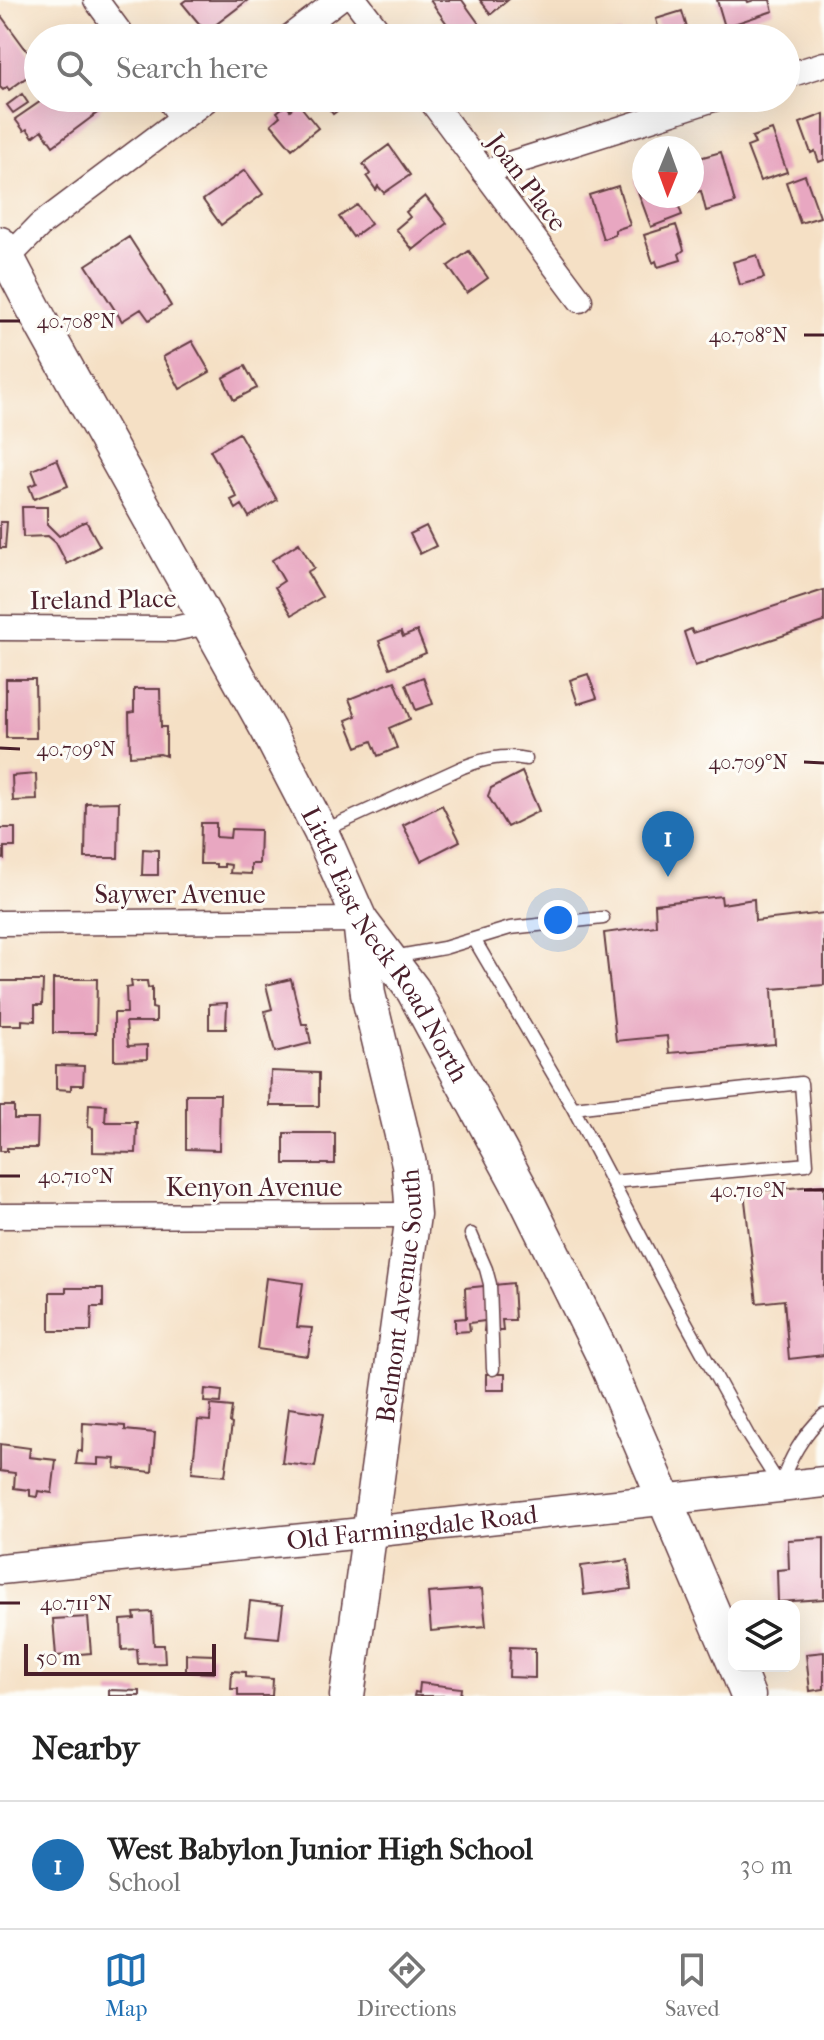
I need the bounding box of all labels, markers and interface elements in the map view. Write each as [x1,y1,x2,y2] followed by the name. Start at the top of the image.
[24,24,800,112] search box
[52,46,96,90] icon: search
[116,51,268,86] text: Search here
[479,126,573,237] street label: Joan Place
[632,136,704,208] north arrow
[37,310,115,333] text: 40.708°N
[709,324,787,347] text: 40.708°N
[29,583,177,616] street label: Ireland Place
[36,738,116,761] text: 40.709°N
[708,751,788,774] text: 40.709°N
[295,802,475,1088] street label: Little East Neck Road North
[642,811,694,877] pin: 1
[94,879,266,910] street label: Saywer Avenue
[538,900,578,940] your location
[38,1165,114,1188] text: 40.710°N
[370,1167,429,1425] street label: Belmont Avenue South
[166,1172,342,1203] street label: Kenyon Avenue
[710,1179,786,1202] text: 40.710°N
[285,1499,540,1557] street label: Old Farmingdale Road
[40,1592,112,1615] text: 40.711°N
[728,1600,800,1672] map controls
[728,1600,800,1672] button: layers
[24,1640,216,1676] scale bar
[36,1645,81,1671] text: 50 m
[32,1728,139,1768] text: Nearby
[108,1832,533,1867] text: West Babylon Junior High School
[53,1850,63,1881] text: 1
[740,1850,792,1881] text: 30 m
[108,1867,181,1898] text: School
[104,1948,148,2022] tab: Map
[357,1948,456,2022] tab: Directions
[665,1948,720,2022] tab: Saved

